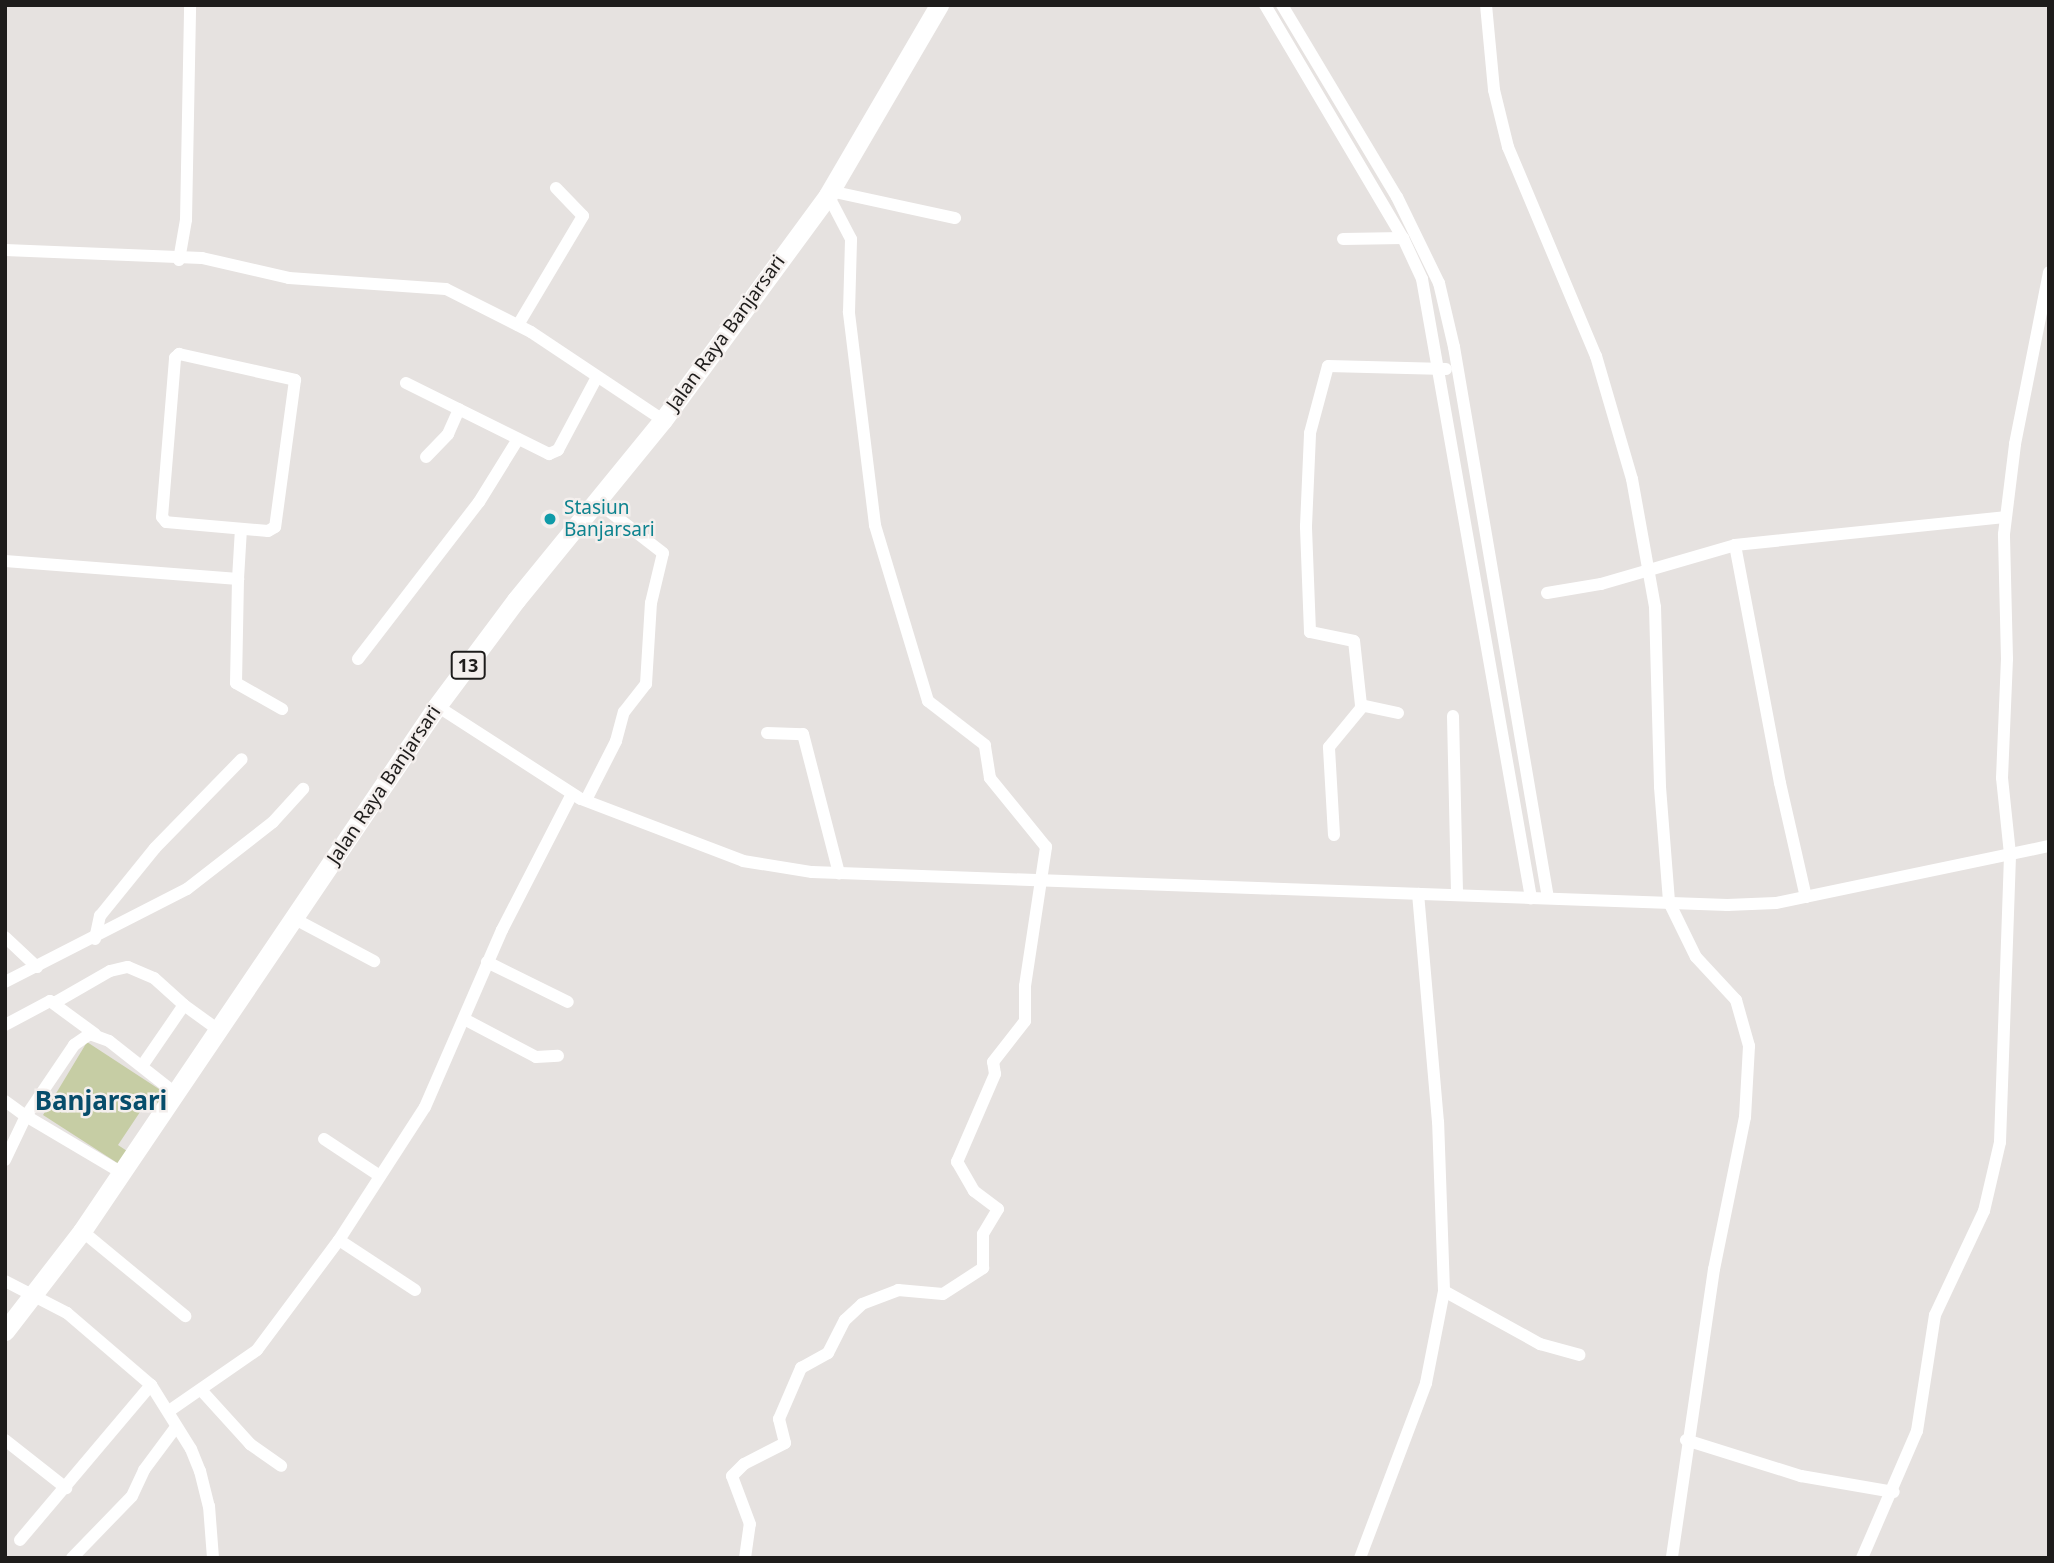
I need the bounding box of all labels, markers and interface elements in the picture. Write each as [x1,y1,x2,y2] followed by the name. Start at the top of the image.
[662,251,790,415] street label: Jalan Raya Banjarsari
[564,497,655,541] place label: Stasiun Banjarsari
[542,511,558,527] marker: Stasiun Banjarsari
[450,650,486,680] road number: 13
[322,701,446,869] street label: Jalan Raya Banjarsari
[35,1085,167,1117] district label: Banjarsari

